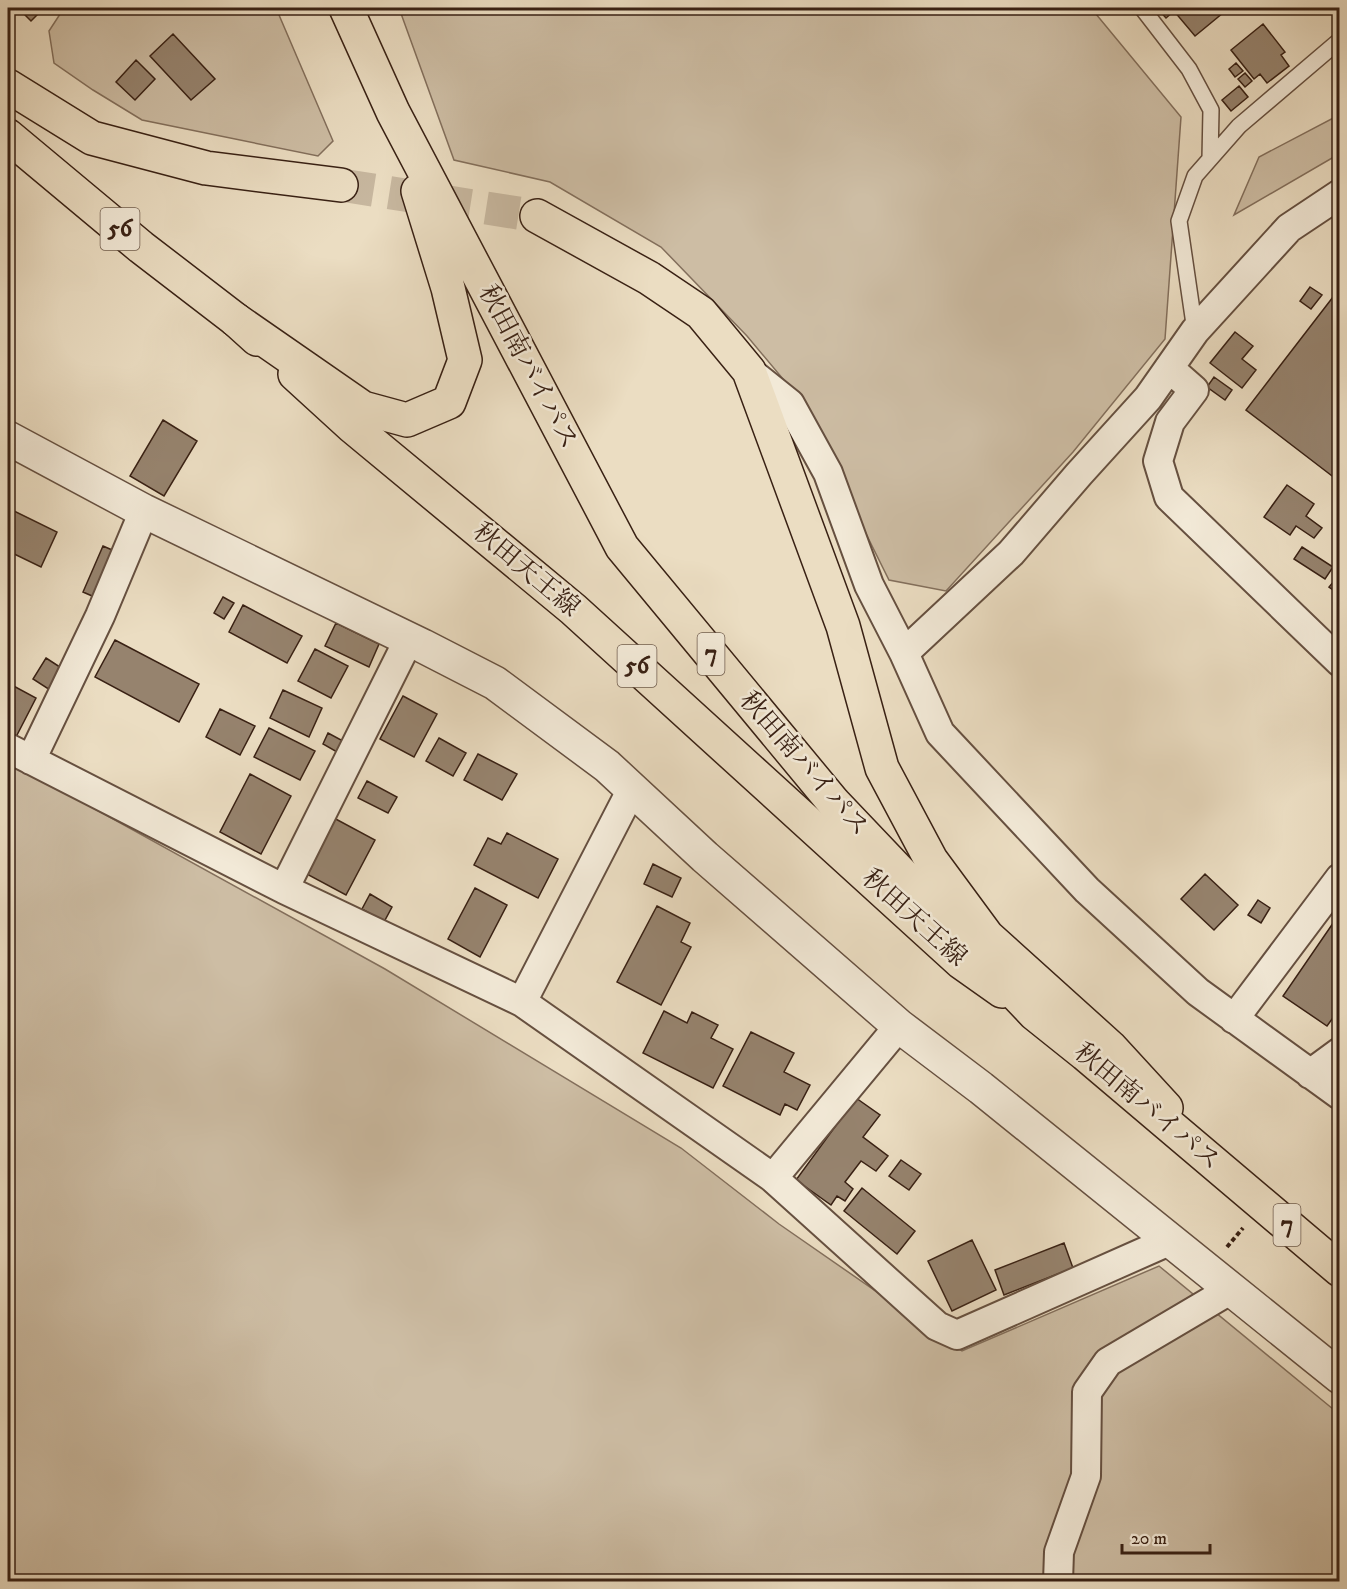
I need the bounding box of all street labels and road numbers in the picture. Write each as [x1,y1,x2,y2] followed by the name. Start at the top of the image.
[100,208,140,250] road number: 56
[471,279,585,455] street label: 秋田南バイパス
[466,516,586,624] street label: 秋田天王線
[698,633,724,675] road number: 7
[618,645,656,687] road number: 56
[732,685,876,843] street label: 秋田南バイパス
[855,862,973,974] street label: 秋田天王線
[1067,1036,1227,1178] street label: 秋田南バイパス
[1274,1204,1300,1246] road number: 7

